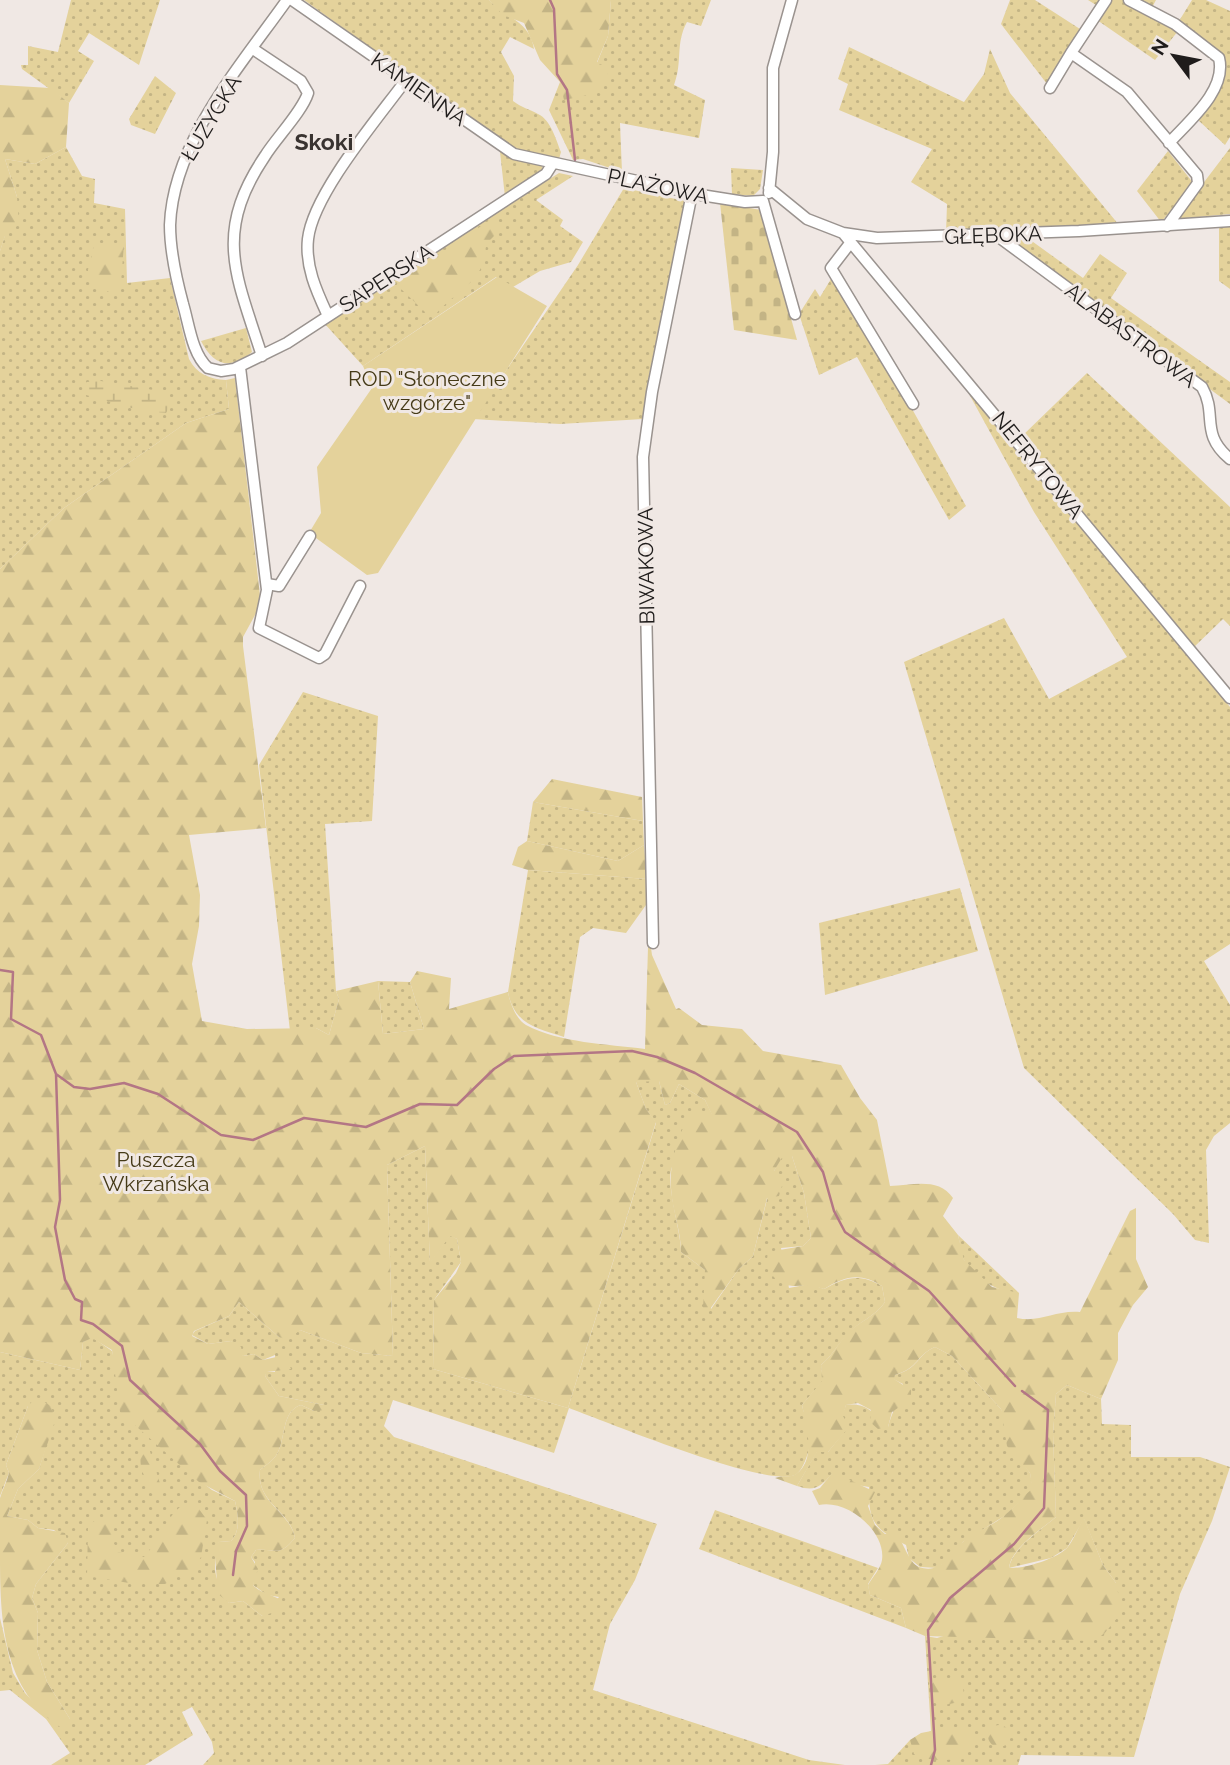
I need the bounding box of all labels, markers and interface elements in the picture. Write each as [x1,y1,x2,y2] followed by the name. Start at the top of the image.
[1139,21,1209,91] north arrow
[1146,35,1173,59] text: N
[366,47,472,131] street label: KAMIENNA
[176,71,246,165] street label: ŁUŻYCKA
[295,128,353,155] district label: Skoki
[605,163,711,209] street label: PLAŻOWA
[944,221,1042,249] street label: GŁĘBOKA
[334,238,438,318] street label: SAPERSKA
[1061,278,1201,392] street label: ALABASTROWA
[348,366,506,415] park label: ROD "Słoneczne wzgórze"
[987,406,1089,524] street label: NEFRYTOWA
[632,507,660,625] street label: BIWAKOWA
[102,1147,210,1196] park label: Puszcza Wkrzańska

